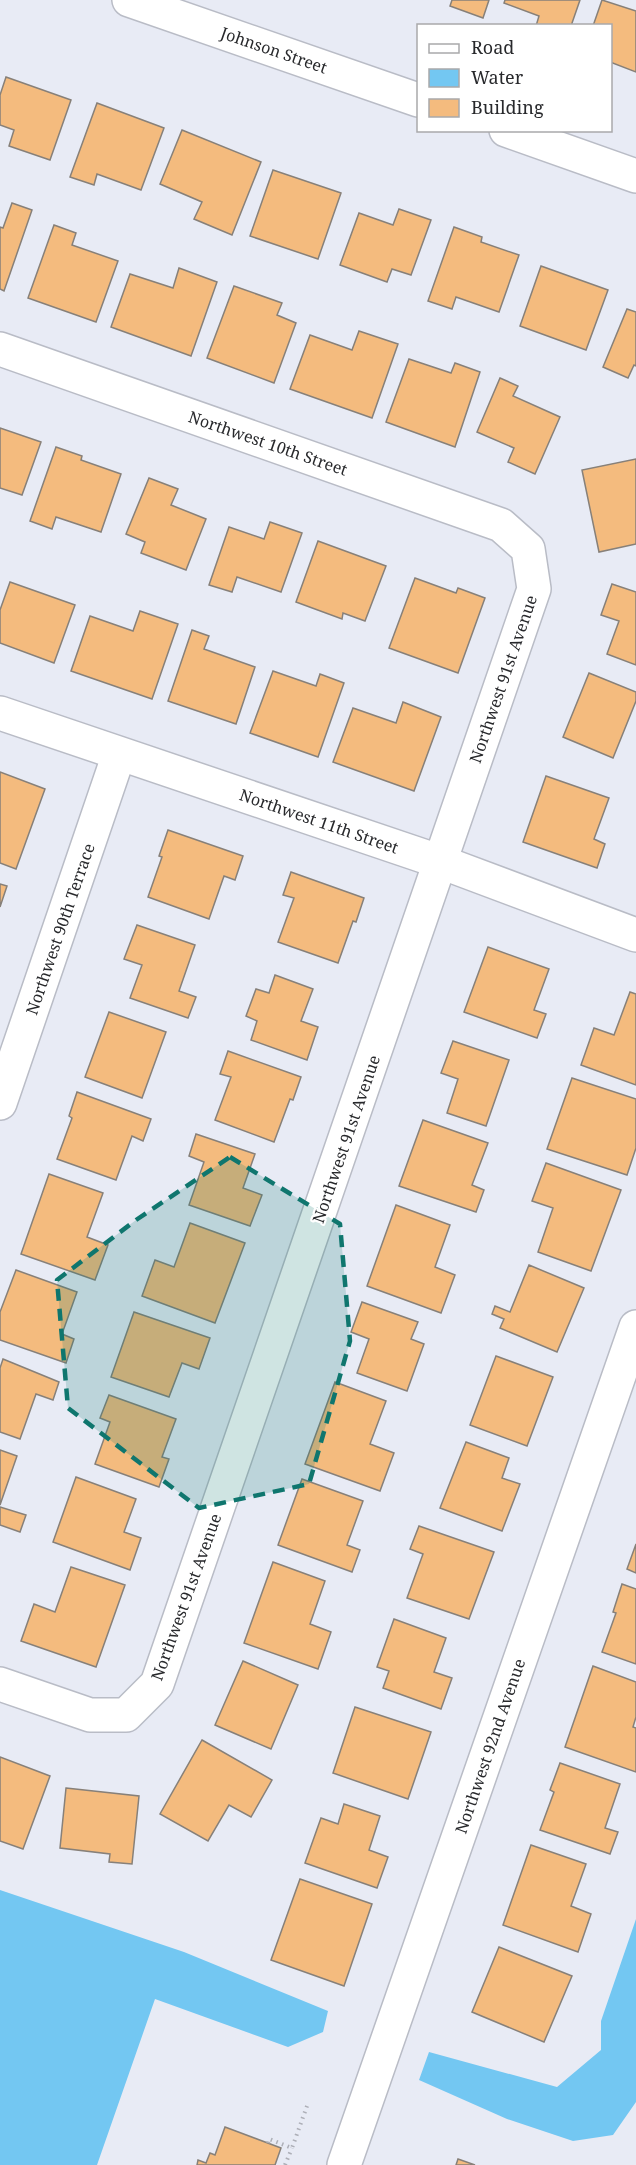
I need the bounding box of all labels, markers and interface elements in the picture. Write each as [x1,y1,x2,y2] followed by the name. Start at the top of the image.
[217,21,330,79] street label: Johnson Street
[417,24,612,132] legend
[471,35,514,59] text: Road
[471,65,524,89] text: Water
[471,95,544,119] text: Building
[186,405,351,481] street label: Northwest 10th Street
[464,592,542,766] street label: Northwest 91st Avenue
[237,783,402,859] street label: Northwest 11th Street
[20,840,100,1018] street label: Northwest 90th Terrace
[307,1052,385,1226] street label: Northwest 91st Avenue
[146,1510,226,1684] street label: Northwest 91st Avenue
[450,1656,530,1836] street label: Northwest 92nd Avenue

